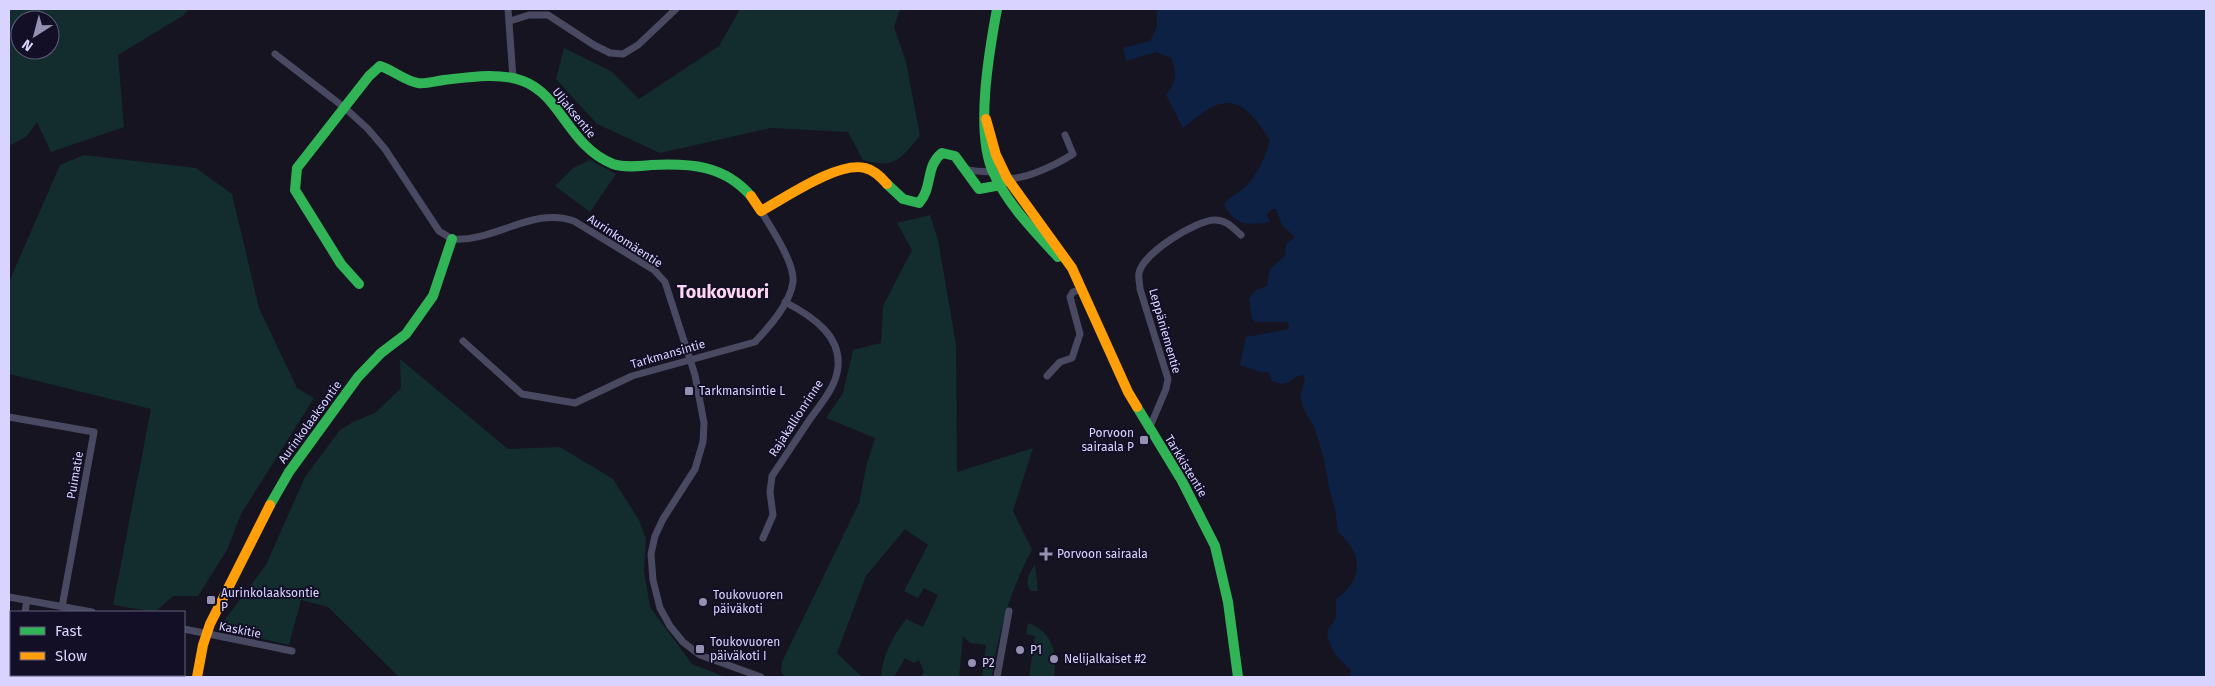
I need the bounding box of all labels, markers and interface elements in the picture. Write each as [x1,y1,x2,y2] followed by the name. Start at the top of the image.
[10,10,60,60] north arrow
[19,36,36,55] text: N
[549,85,599,141] street label: Uljaksentie
[585,212,665,270] street label: Aurinkomäentie
[677,281,769,303] district label: Toukovuori
[1146,287,1184,375] street label: Leppäniementie
[629,337,707,371] street label: Tarkmansintie
[766,377,826,459] street label: Rajakallionrinne
[275,378,345,466] street label: Aurinkolaaksontie
[699,384,785,398] place label: Tarkmansintie L
[683,385,695,397] marker: Tarkmansintie L
[1081,426,1134,454] place label: Porvoon sairaala P
[1162,432,1210,500] street label: Tarkkistentie
[1138,434,1150,446] marker: Porvoon sairaala P
[64,450,86,500] street label: Puimatie
[1039,547,1053,561] marker: Porvoon sairaala
[1057,547,1148,561] place label: Porvoon sairaala
[221,586,319,614] place label: Aurinkolaaksontie P
[713,588,783,616] place label: Toukovuoren päiväkoti
[205,594,217,606] marker: Aurinkolaaksontie P
[697,596,709,608] marker: Toukovuoren päiväkoti
[10,611,185,676] legend
[218,619,262,641] street label: Kaskitie
[55,622,82,640] text: Fast
[710,635,780,663] place label: Toukovuoren päiväkoti I
[694,643,706,655] marker: Toukovuoren päiväkoti I
[1030,643,1042,657] place label: P1
[1014,644,1026,656] marker: P1
[55,647,87,665] text: Slow
[1064,652,1147,666] place label: Nelijalkaiset #2
[1048,653,1060,665] marker: Nelijalkaiset #2
[982,656,995,670] place label: P2
[966,657,978,669] marker: P2

